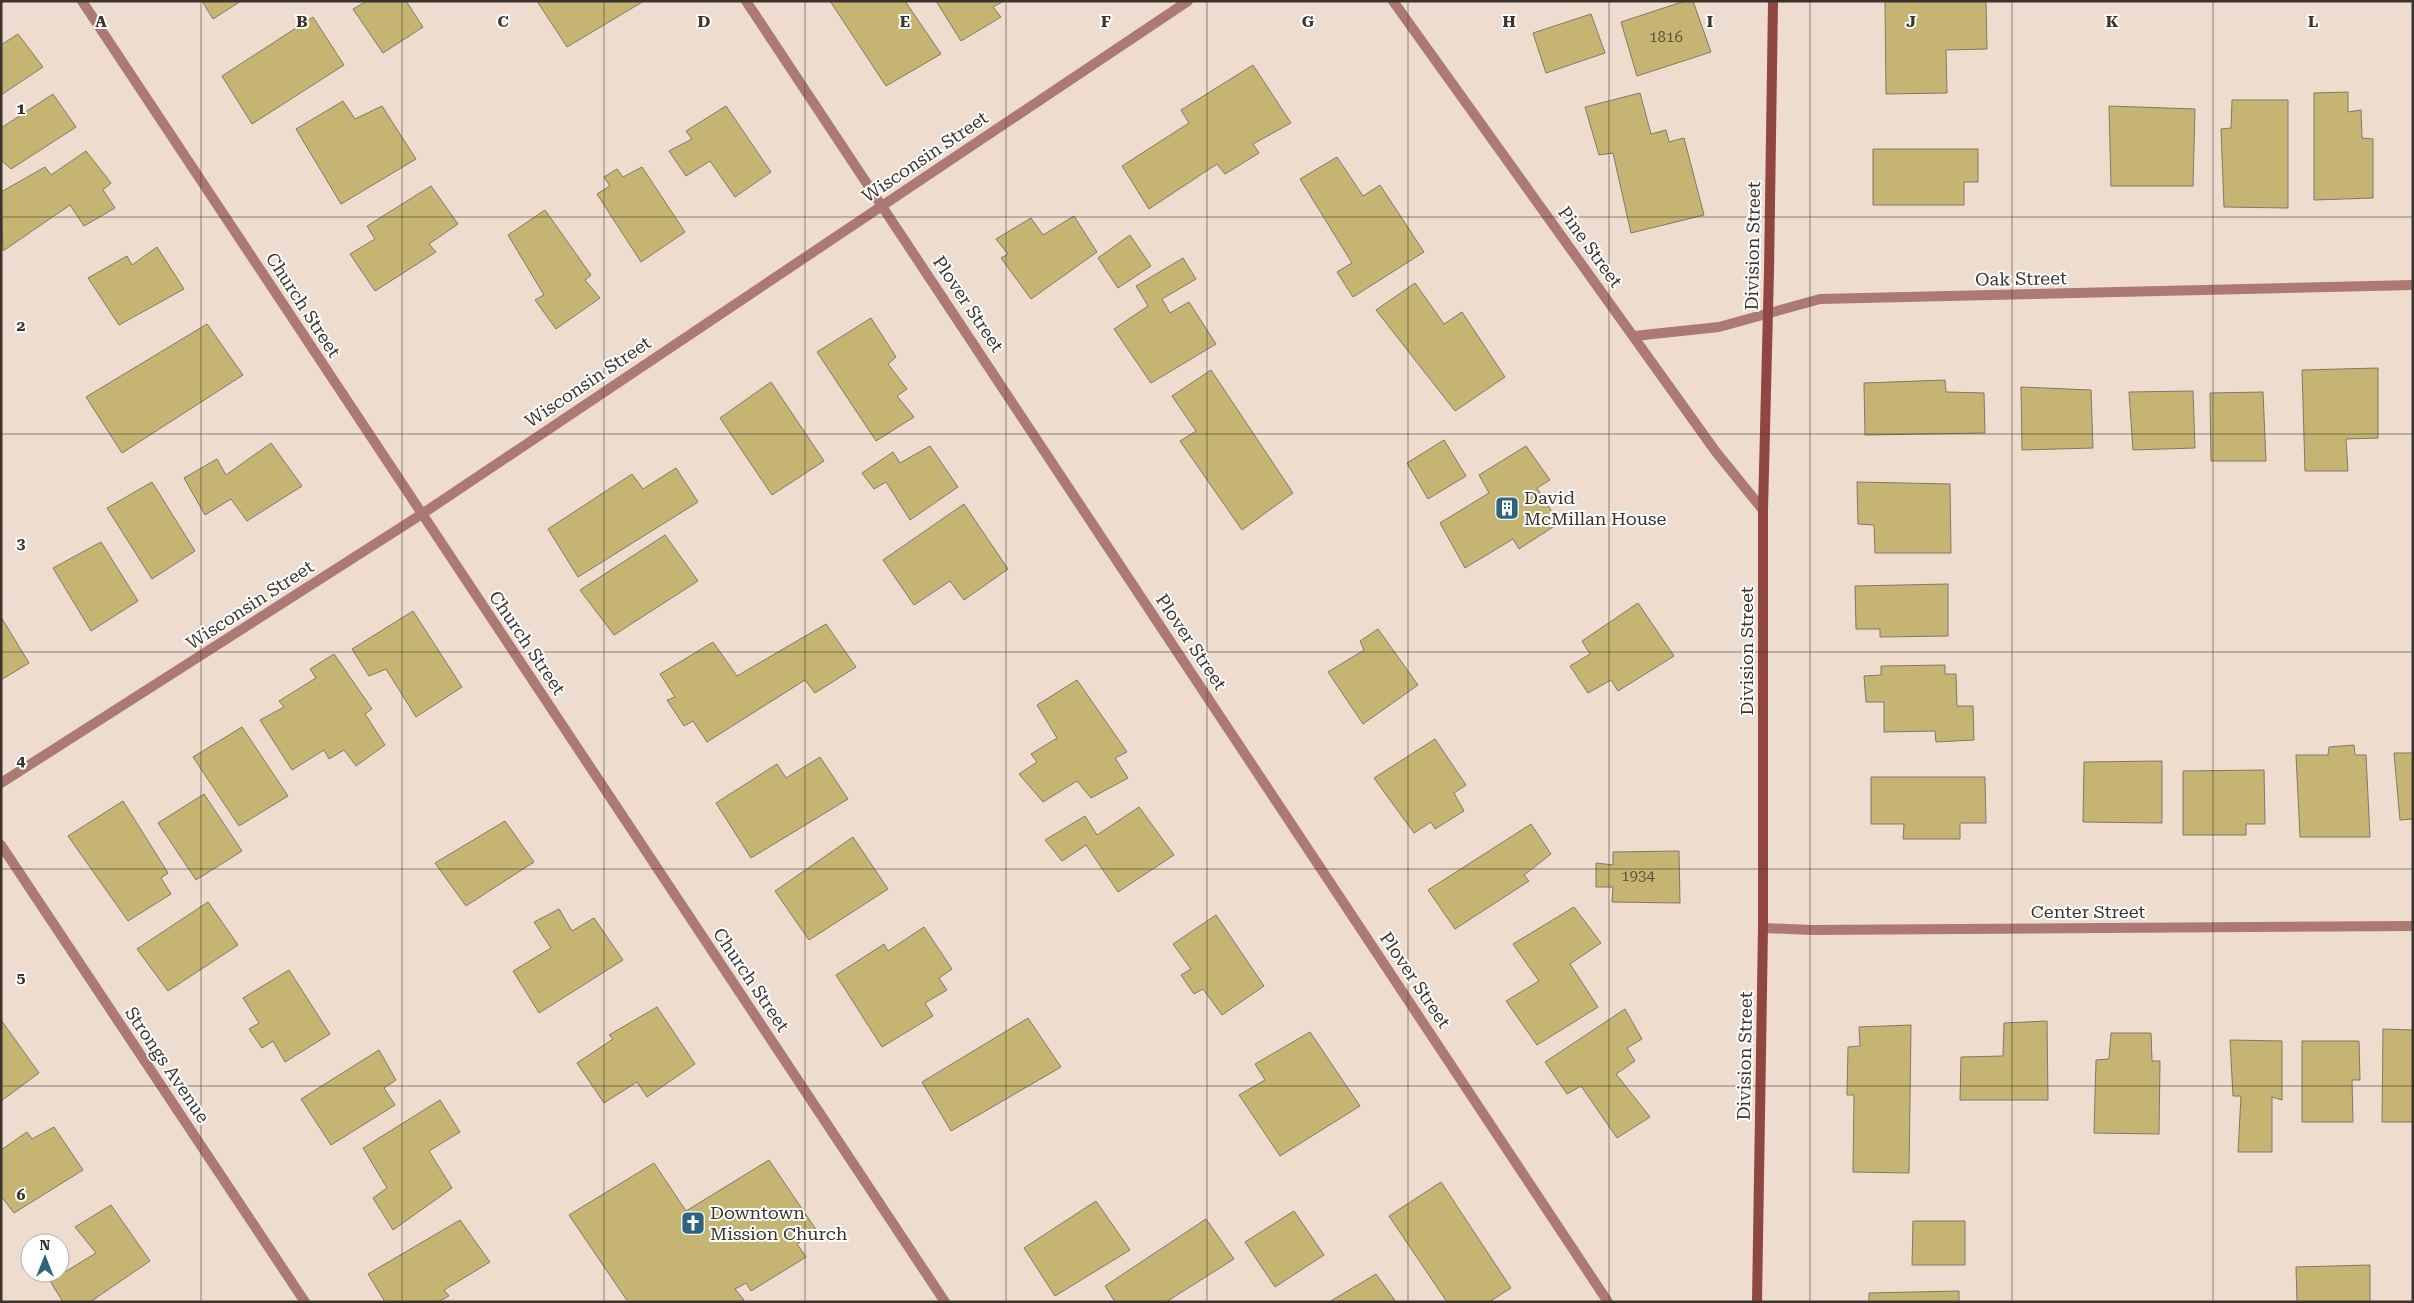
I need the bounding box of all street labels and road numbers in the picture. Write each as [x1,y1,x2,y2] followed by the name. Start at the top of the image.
[858,107,992,206] street label: Wisconsin Street
[1741,181,1764,311] street label: Division Street
[1554,202,1627,292] street label: Pine Street
[262,248,345,361] street label: Church Street
[929,252,1008,356] street label: Plover Street
[1975,267,2067,290] street label: Oak Street
[521,332,655,431] street label: Wisconsin Street
[182,556,317,654] street label: Wisconsin Street
[1736,586,1757,716] street label: Division Street
[485,587,570,699] street label: Church Street
[1152,590,1231,694] street label: Plover Street
[2031,901,2146,922] street label: Center Street
[709,924,794,1036] street label: Church Street
[1376,928,1455,1032] street label: Plover Street
[1733,991,1756,1121] street label: Division Street
[121,1003,214,1127] street label: Strongs Avenue

